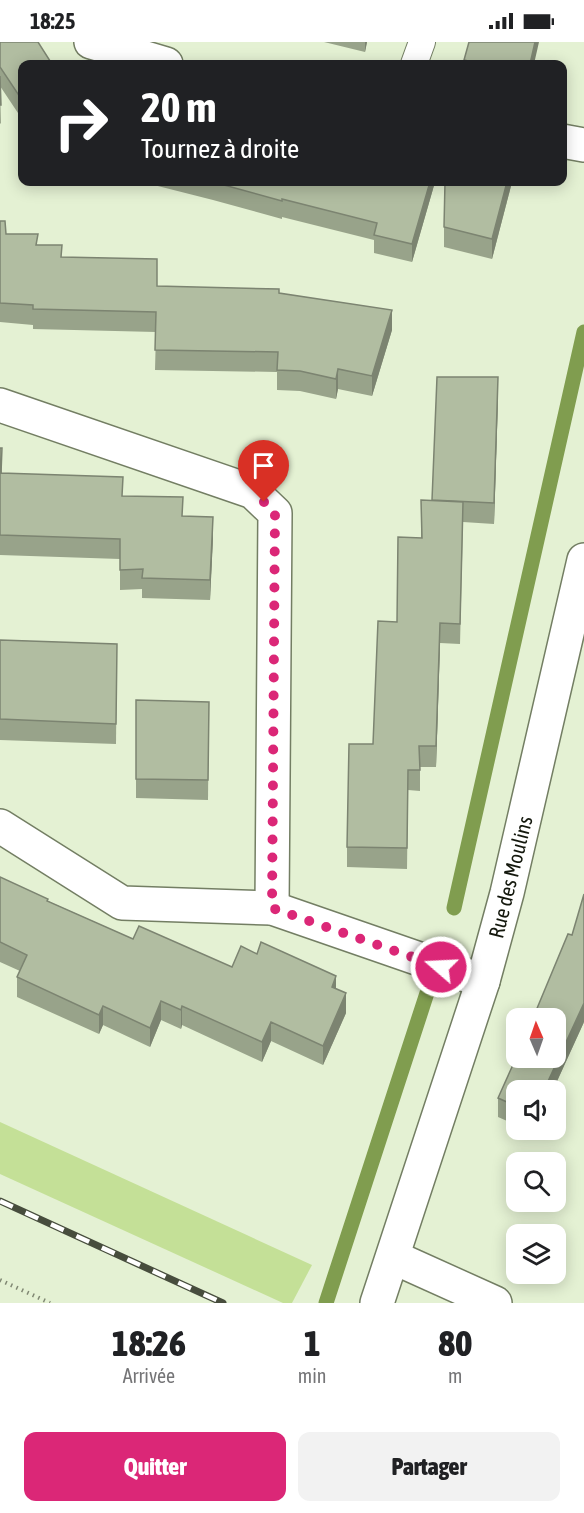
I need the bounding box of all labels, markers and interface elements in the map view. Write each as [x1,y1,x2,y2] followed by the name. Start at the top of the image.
[30,8,75,34] text: 18:25
[141,83,216,131] text: 20 m
[42,84,120,162] icon: right
[141,133,299,164] text: Tournez à droite
[238,440,289,502] pin
[247,449,280,482] icon: arrive
[483,813,537,941] street label: Rue des Moulins
[409,935,473,999] position arrow
[506,1008,566,1068] north arrow
[506,1008,566,1284] map controls
[506,1080,566,1140] button: sound
[506,1152,566,1212] button: search
[506,1224,566,1284] button: layers
[112,1322,186,1364] text: 18:26
[304,1322,321,1364] text: 1
[438,1322,472,1364] text: 80
[123,1364,175,1387] text: Arrivée
[298,1364,326,1387] text: min
[448,1364,462,1387] text: m
[24,1432,286,1501] button: Quitter
[298,1432,560,1501] button: Partager

